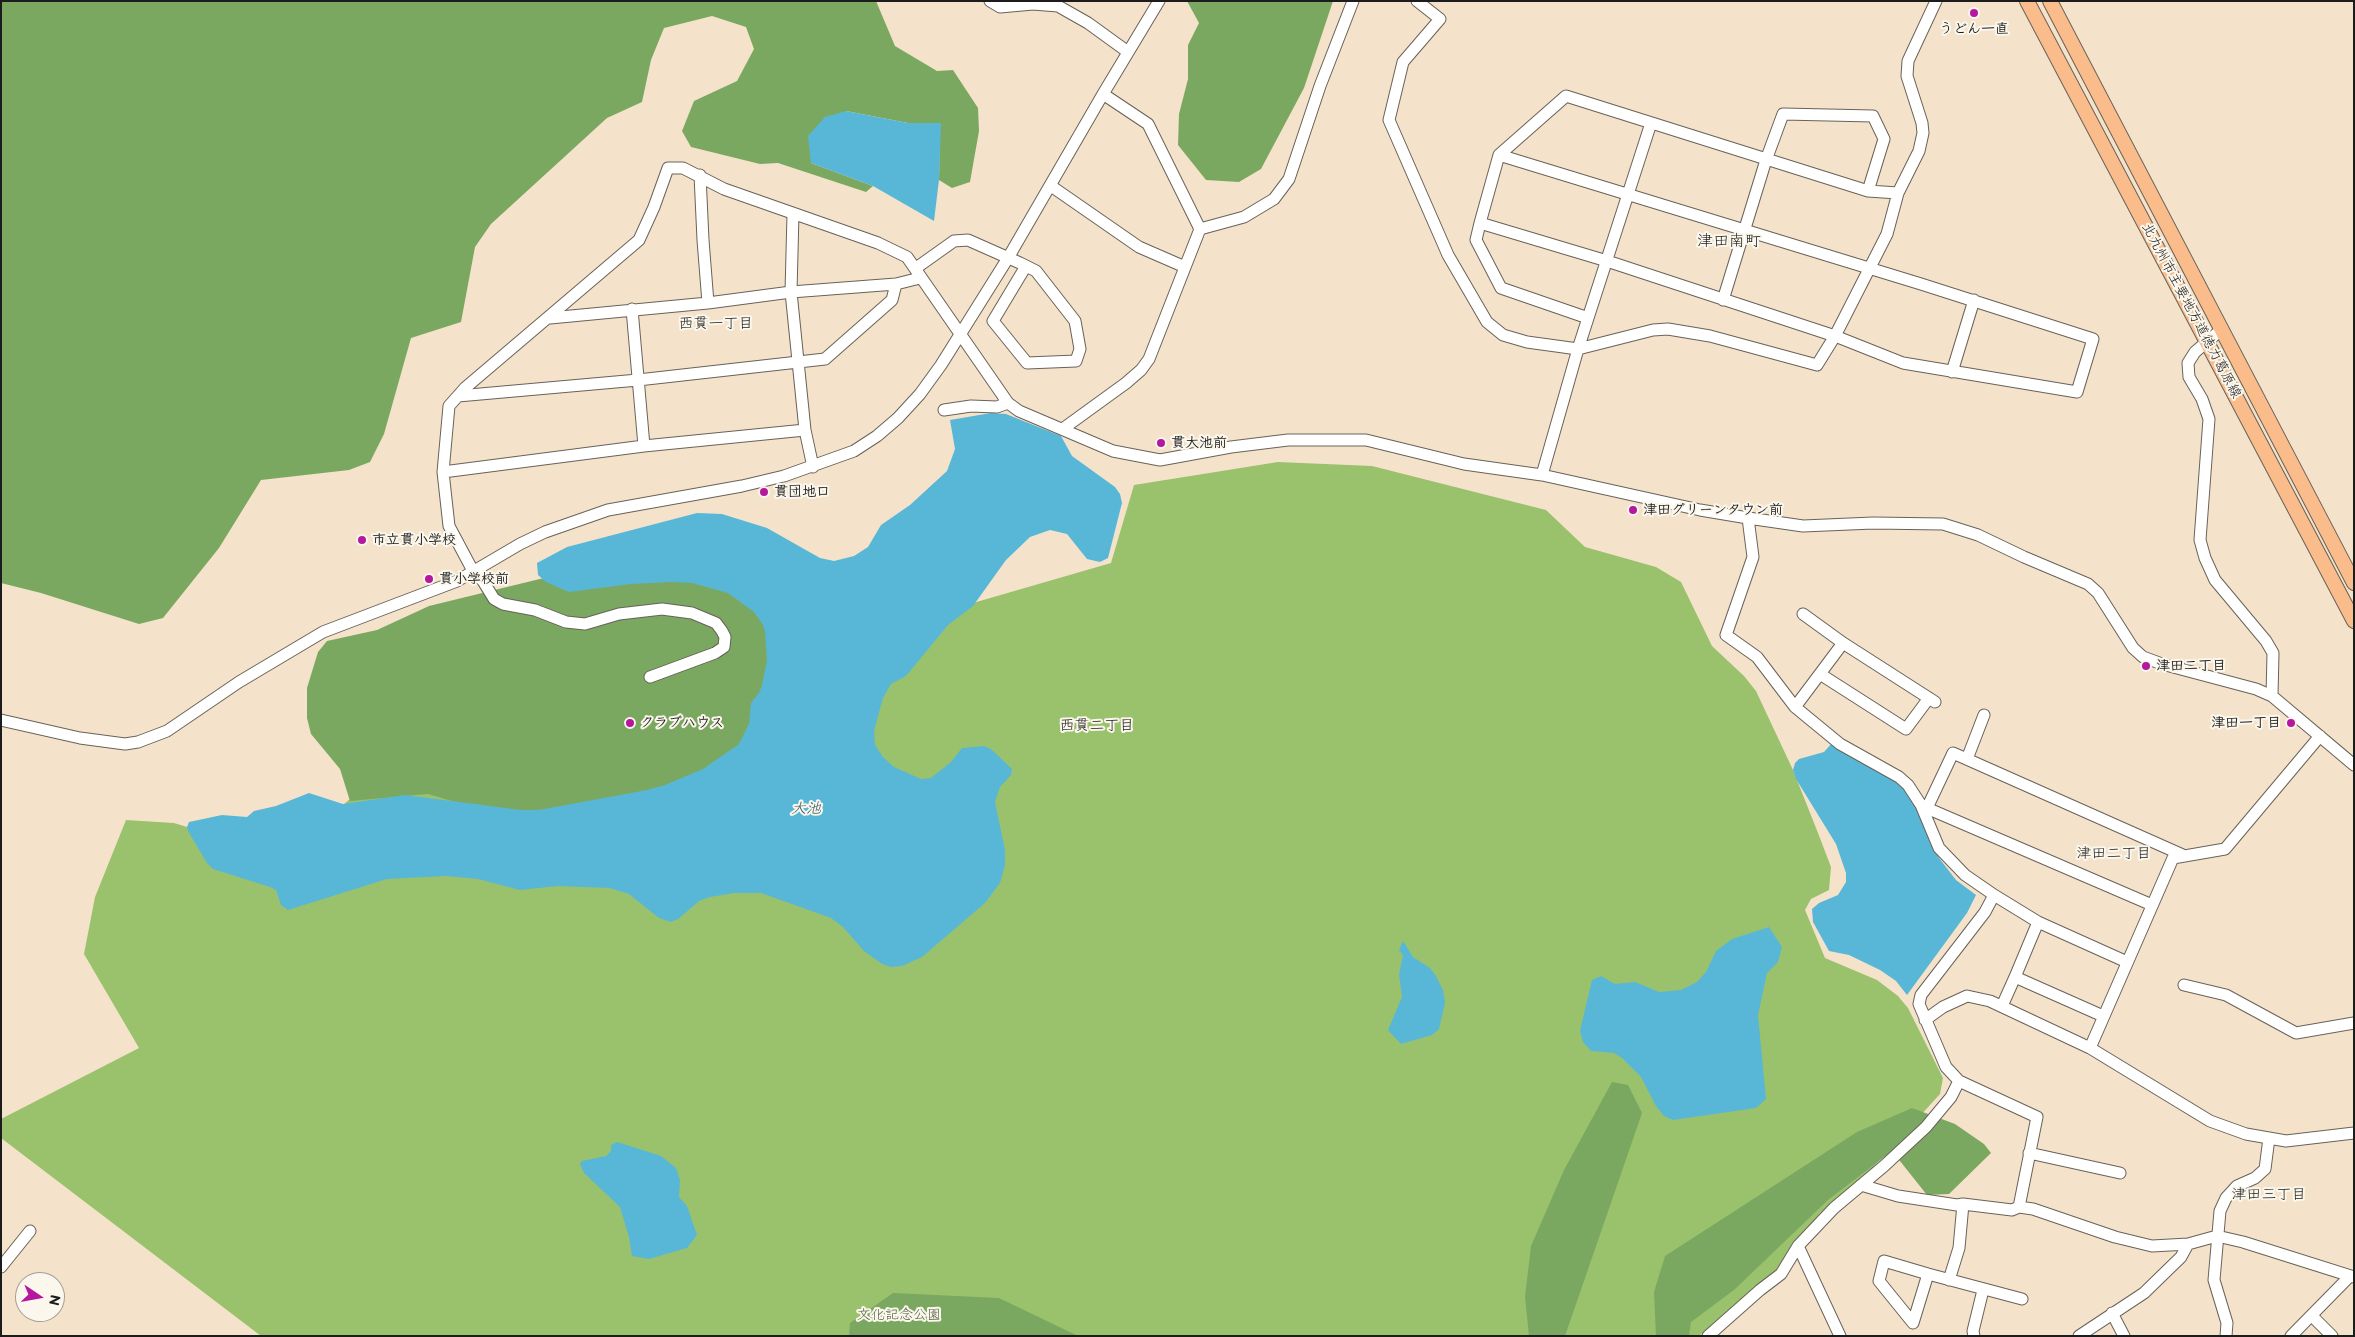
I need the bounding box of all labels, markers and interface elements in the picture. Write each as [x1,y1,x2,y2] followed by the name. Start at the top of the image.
[1968,7,1980,19] marker: うどん一直
[1939,21,2009,37] place label: うどん一直
[2138,221,2244,401] street label: 北九州市主要地方道徳力葛原線
[1697,232,1761,252] district label: 津田南町
[679,315,753,333] district label: 西貫一丁目
[1171,435,1227,451] place label: 貫大池前
[1155,437,1167,449] marker: 貫大池前
[774,484,830,500] place label: 貫団地口
[758,486,770,498] marker: 貫団地口
[1643,502,1783,518] place label: 津田グリーンタウン前
[1627,504,1639,516] marker: 津田グリーンタウン前
[372,532,456,548] place label: 市立貫小学校
[356,534,368,546] marker: 市立貫小学校
[439,571,509,587] place label: 貫小学校前
[423,573,435,585] marker: 貫小学校前
[2156,658,2226,674] place label: 津田二丁目
[2140,660,2152,672] marker: 津田二丁目
[640,715,724,731] place label: クラブハウス
[2211,715,2281,731] place label: 津田一丁目
[624,717,636,729] marker: クラブハウス
[1060,717,1134,735] district label: 西貫二丁目
[2285,717,2297,729] marker: 津田一丁目
[791,800,821,818] water label: 大池
[2077,845,2151,863] district label: 津田二丁目
[2232,1186,2306,1204] district label: 津田三丁目
[15,1272,65,1322] north arrow
[45,1293,64,1307] text: N
[857,1307,941,1323] park label: 文化記念公園

